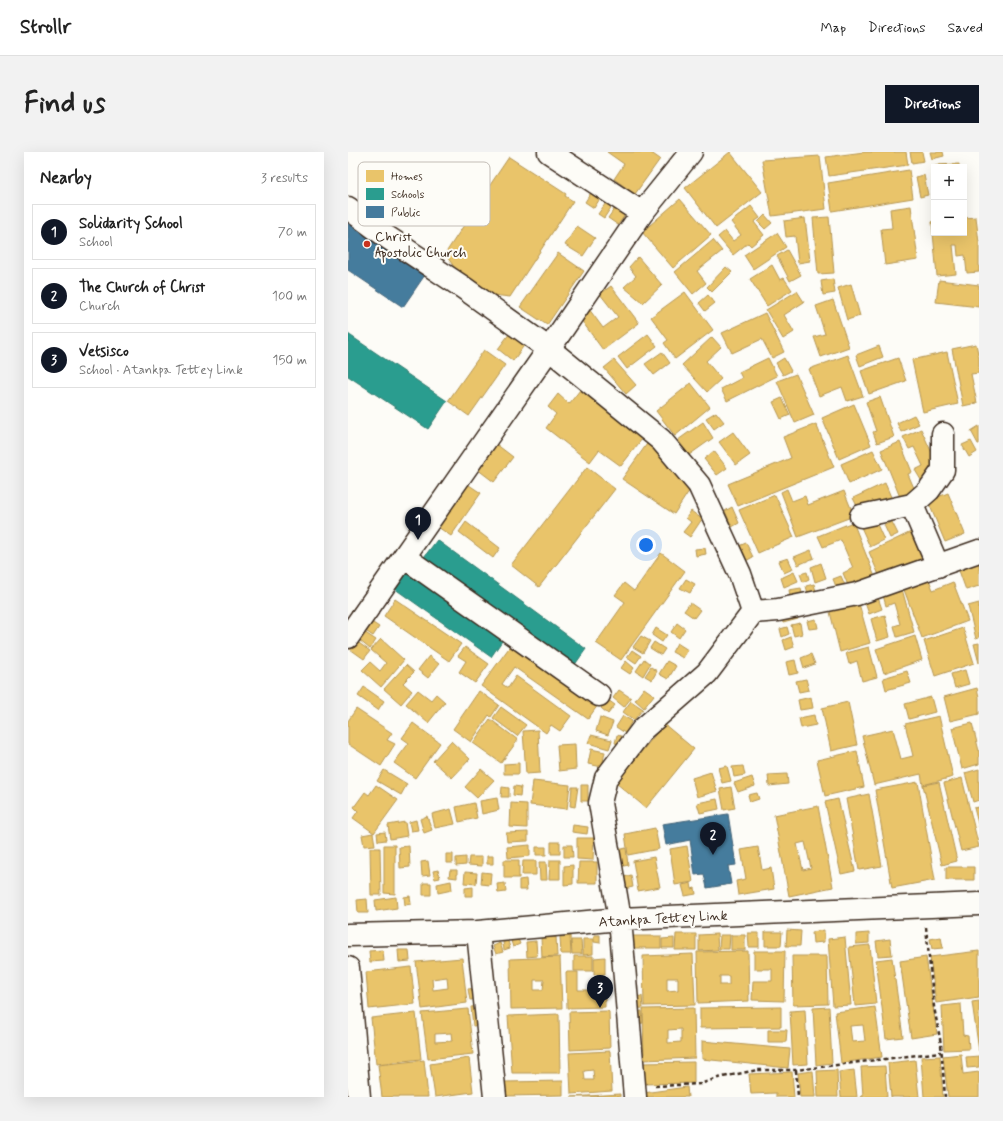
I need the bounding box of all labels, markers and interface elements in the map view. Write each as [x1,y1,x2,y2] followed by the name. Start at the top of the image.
[20,15,71,40] text: Strollr
[820,19,846,37] text: Map
[868,19,926,37] text: Directions
[948,19,983,37] text: Saved
[885,85,979,123] button: Directions
[24,86,105,123] text: Find us
[358,162,490,226] legend
[931,164,967,236] map controls
[931,164,967,200] button: +
[40,167,92,189] text: Nearby
[261,170,308,187] text: 3 results
[391,170,423,184] text: Homes
[391,188,425,202] text: Schools
[931,200,967,236] button: −
[391,206,421,220] text: Public
[79,214,183,234] text: Solidarity School
[51,224,57,241] text: 1
[278,224,307,241] text: 70 m
[375,228,467,263] place label: Christ Apostolic Church
[79,234,113,251] text: School
[362,239,372,249] marker: Christ Apostolic Church
[79,278,205,298] text: The Church of Christ
[51,288,57,305] text: 2
[272,288,307,305] text: 100 m
[79,298,120,315] text: Church
[79,342,129,362] text: Vetsisco
[51,352,57,369] text: 3
[273,352,307,369] text: 150 m
[79,362,243,379] text: School · Atankpa Tettey Link
[405,507,431,540] pin: 1
[636,535,656,555] your location
[700,822,726,855] pin: 2
[598,907,728,931] street label: Atankpa Tettey Link
[587,975,613,1008] pin: 3

